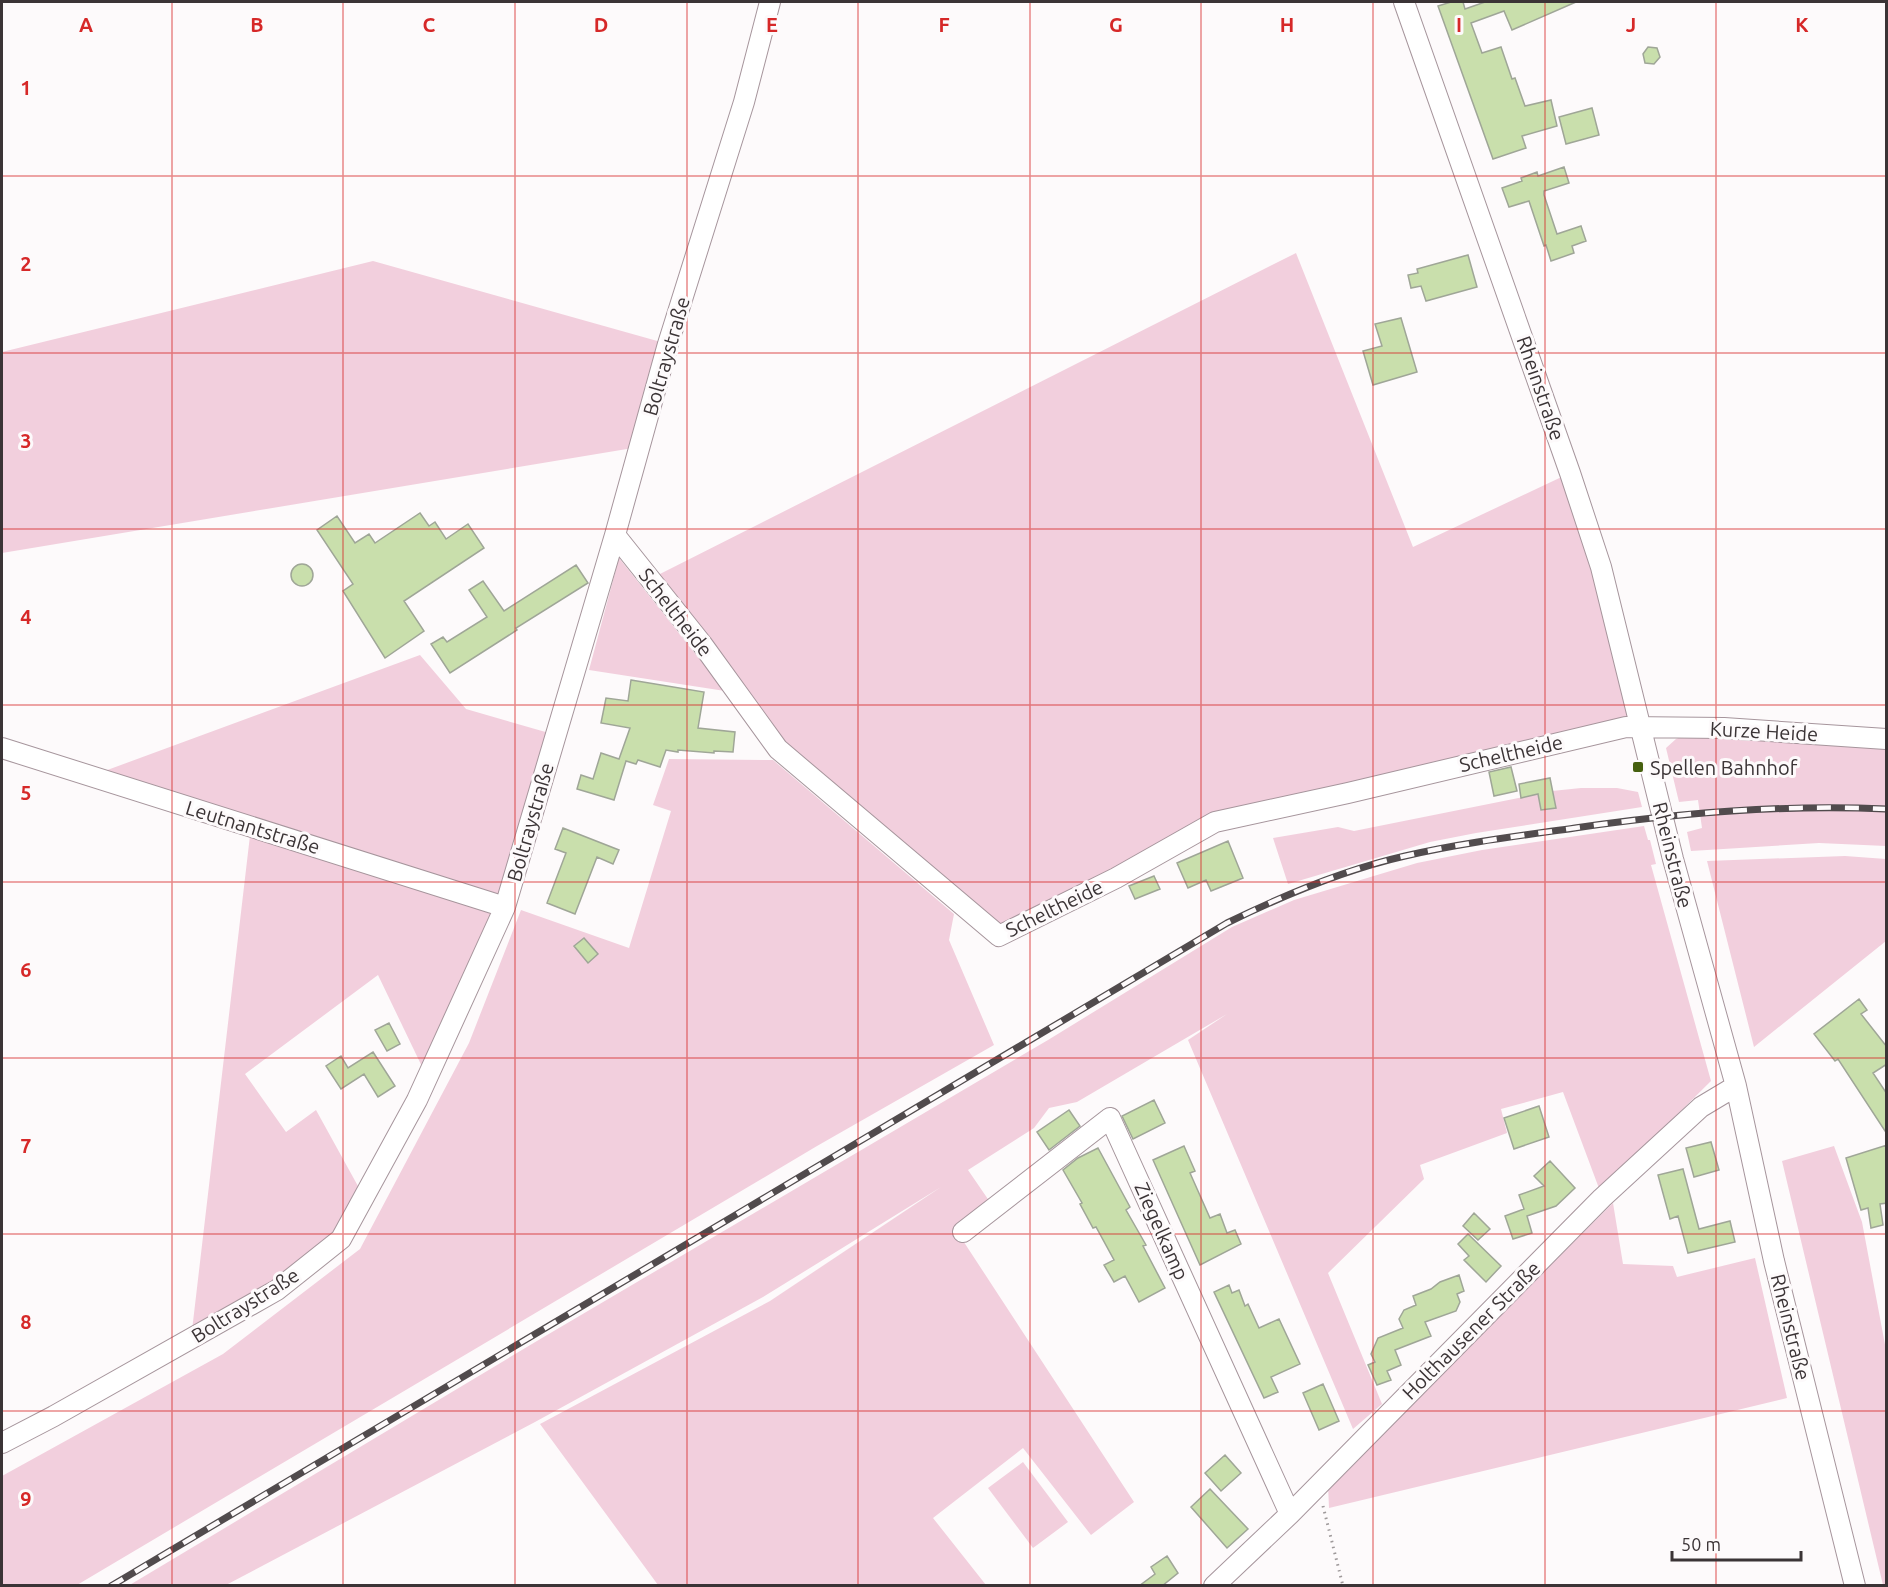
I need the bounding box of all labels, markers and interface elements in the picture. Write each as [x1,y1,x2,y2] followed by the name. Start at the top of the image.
[79,13,93,36] text: A
[250,13,264,36] text: B
[423,13,436,36] text: C
[594,13,608,36] text: D
[766,13,778,36] text: E
[938,13,950,36] text: F
[1109,13,1123,36] text: G
[1280,13,1294,36] text: H
[1456,13,1462,36] text: I
[1626,13,1636,36] text: J
[1795,13,1809,36] text: K
[20,76,32,99] text: 1
[20,252,32,275] text: 2
[638,294,694,418] street label: Boltraystraße
[1512,333,1570,443] street label: Rheinstraße
[20,429,32,452] text: 3
[634,563,718,661] street label: Scheltheide
[20,605,32,628] text: 4
[1709,717,1819,745] street label: Kurze Heide
[1457,730,1565,776] street label: Scheltheide
[1650,756,1798,779] place label: Spellen Bahnhof
[502,760,558,884] street label: Boltraystraße
[1631,760,1645,774] marker: Spellen Bahnhof
[20,781,32,804] text: 5
[183,796,323,858] street label: Leutnantstraße
[1649,799,1697,911] street label: Rheinstraße
[1002,875,1106,941] street label: Scheltheide
[20,958,32,981] text: 6
[20,1134,32,1157] text: 7
[1130,1179,1194,1283] street label: Ziegelkamp
[1397,1256,1545,1404] street label: Holthausener Straße
[187,1263,303,1347] street label: Boltraystraße
[1767,1271,1815,1383] street label: Rheinstraße
[20,1310,32,1333] text: 8
[20,1487,32,1510] text: 9
[1672,1524,1801,1562] scale bar
[1681,1534,1721,1554] text: 50 m

